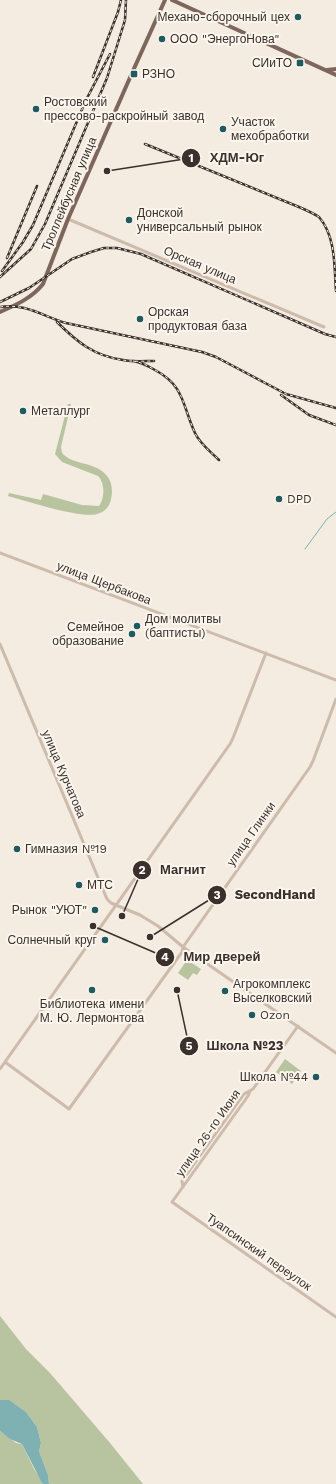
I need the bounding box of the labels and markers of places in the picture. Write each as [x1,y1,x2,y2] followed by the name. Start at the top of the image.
[157,10,290,24] place label: Механо-сборочный цех
[293,12,303,22] marker: Механо-сборочный цех
[170,32,280,46] place label: ООО "ЭнергоНова"
[157,34,167,44] marker: ООО "ЭнергоНова"
[252,56,292,70] place label: СИиТО
[295,58,305,68] marker: СИиТО
[142,67,175,81] place label: РЗНО
[129,69,139,79] marker: РЗНО
[44,95,204,123] place label: Ростовский прессово-раскройный завод
[31,104,41,114] marker: Ростовский прессово-раскройный завод
[231,115,309,143] place label: Участок мехобработки
[218,124,228,134] marker: Участок мехобработки
[181,145,272,170] callout: ХДМ-Юг
[137,206,262,234] place label: Донской универсальный рынок
[124,215,134,225] marker: Донской универсальный рынок
[148,305,247,333] place label: Орская продуктовая база
[135,314,145,324] marker: Орская продуктовая база
[31,404,91,418] place label: Металлург
[18,406,28,416] marker: Металлург
[287,492,312,506] place label: DPD
[274,494,284,504] marker: DPD
[145,612,221,640] place label: Дом молитвы (баптисты)
[52,620,124,648] place label: Семейное образование
[132,621,142,631] marker: Дом молитвы (баптисты)
[127,629,137,639] marker: Семейное образование
[25,842,107,856] place label: Гимназия №19
[12,844,22,854] marker: Гимназия №19
[132,857,214,882] callout: Магнит
[87,878,113,892] place label: МТС
[74,880,84,890] marker: МТС
[207,882,323,907] callout: SecondHand
[12,903,87,917] place label: Рынок "УЮТ"
[90,905,100,915] marker: Рынок "УЮТ"
[8,933,98,947] place label: Солнечный круг
[100,935,110,945] marker: Солнечный круг
[155,944,268,969] callout: Мир дверей
[233,977,312,1005] place label: Агрокомплекс Выселковский
[87,985,97,995] marker: Библиотека имени М. Ю. Лермонтова
[220,986,230,996] marker: Агрокомплекс Выселковский
[40,997,145,1025] place label: Библиотека имени М. Ю. Лермонтова
[260,1008,290,1022] place label: Ozon
[247,1010,257,1020] marker: Ozon
[179,1033,292,1058] callout: Школа №23
[240,1070,308,1084] place label: Школа №44
[311,1072,321,1082] marker: Школа №44

